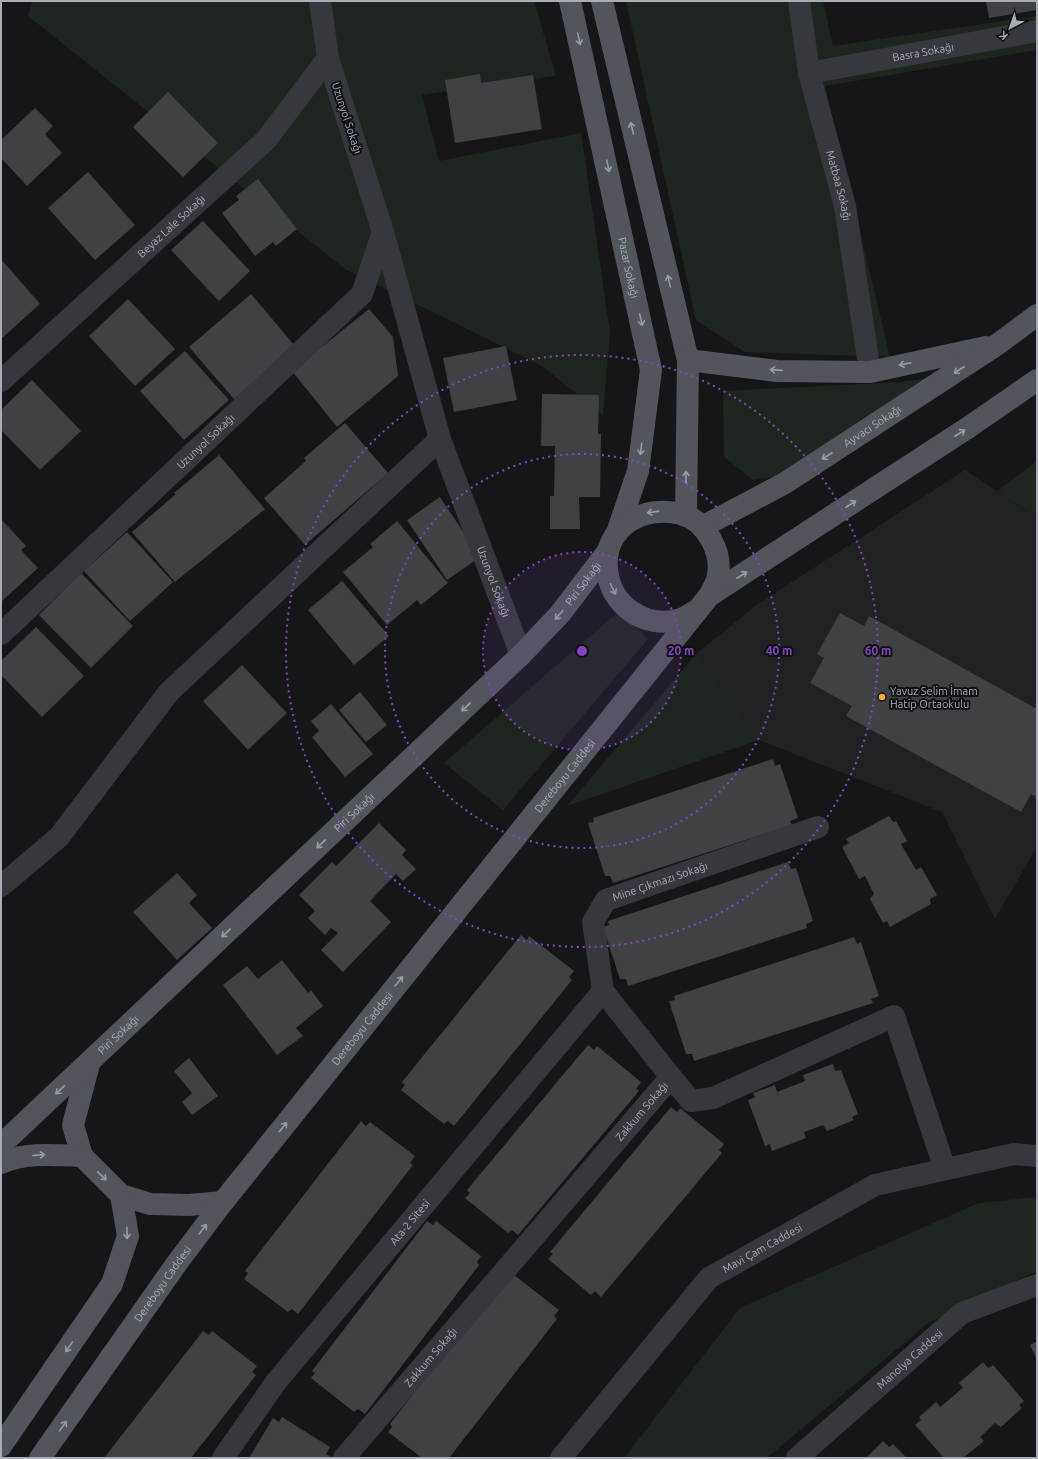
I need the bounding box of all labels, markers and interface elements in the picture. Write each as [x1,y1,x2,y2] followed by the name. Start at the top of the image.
[990,8,1030,48] north arrow
[996,28,1010,42] text: K
[576,32,583,45] one-way arrow
[891,40,955,64] street label: Basra Sokağı
[330,81,364,155] street label: Uzunyol Sokağı
[628,122,635,135] one-way arrow
[824,149,853,221] street label: Matbaa Sokağı
[604,159,612,172] one-way arrow
[135,193,207,260] street label: Beyaz Lale Sokağı
[616,236,641,299] street label: Pazar Sokağı
[665,275,672,288] one-way arrow
[637,313,645,326] one-way arrow
[899,360,912,368] one-way arrow
[954,365,965,374] one-way arrow
[770,367,783,374] one-way arrow
[841,403,903,449] street label: Ayvacı Sokağı
[174,411,237,471] street label: Uzunyol Sokağı
[954,428,965,437] one-way arrow
[637,442,645,455] one-way arrow
[822,452,833,460] one-way arrow
[682,471,690,484] one-way arrow
[845,500,856,508] one-way arrow
[647,508,660,516] one-way arrow
[475,545,512,619] street label: Uzunyol Sokağı
[563,560,603,608] street label: Piri Sokağı
[736,571,747,579] one-way arrow
[610,583,617,595] one-way arrow
[554,610,563,621] one-way arrow
[575,644,589,658] centre of rings
[668,644,694,657] text: 20 m
[766,644,792,657] text: 40 m
[865,644,891,657] text: 60 m
[890,685,978,710] place label: Yavuz Selim İmam Hatip Ortaokulu
[877,692,887,702] marker: Yavuz Selim İmam Hatip Ortaokulu
[461,702,471,711] one-way arrow
[532,737,598,815] street label: Dereboyu Caddesi
[331,791,377,834] street label: Piri Sokağı
[316,839,326,849] one-way arrow
[611,859,709,903] street label: Mine Çıkmazı Sokağı
[222,928,232,937] one-way arrow
[395,976,404,987] one-way arrow
[329,990,395,1067] street label: Dereboyu Caddesi
[95,1013,141,1056] street label: Piri Sokağı
[613,1079,670,1143] street label: Zakkum Sokağı
[55,1085,65,1095] one-way arrow
[279,1121,287,1132] one-way arrow
[32,1152,45,1159] one-way arrow
[97,1171,107,1180] one-way arrow
[387,1197,432,1247] street label: Ata-2 Sitesi
[720,1221,804,1275] street label: Mavi Çam Caddesi
[198,1223,207,1234] one-way arrow
[123,1227,131,1240] one-way arrow
[132,1244,194,1324] street label: Dereboyu Caddesi
[402,1325,459,1389] street label: Zakkum Sokağı
[874,1327,945,1391] street label: Manolya Caddesi
[64,1341,72,1353] one-way arrow
[59,1421,67,1432] one-way arrow

